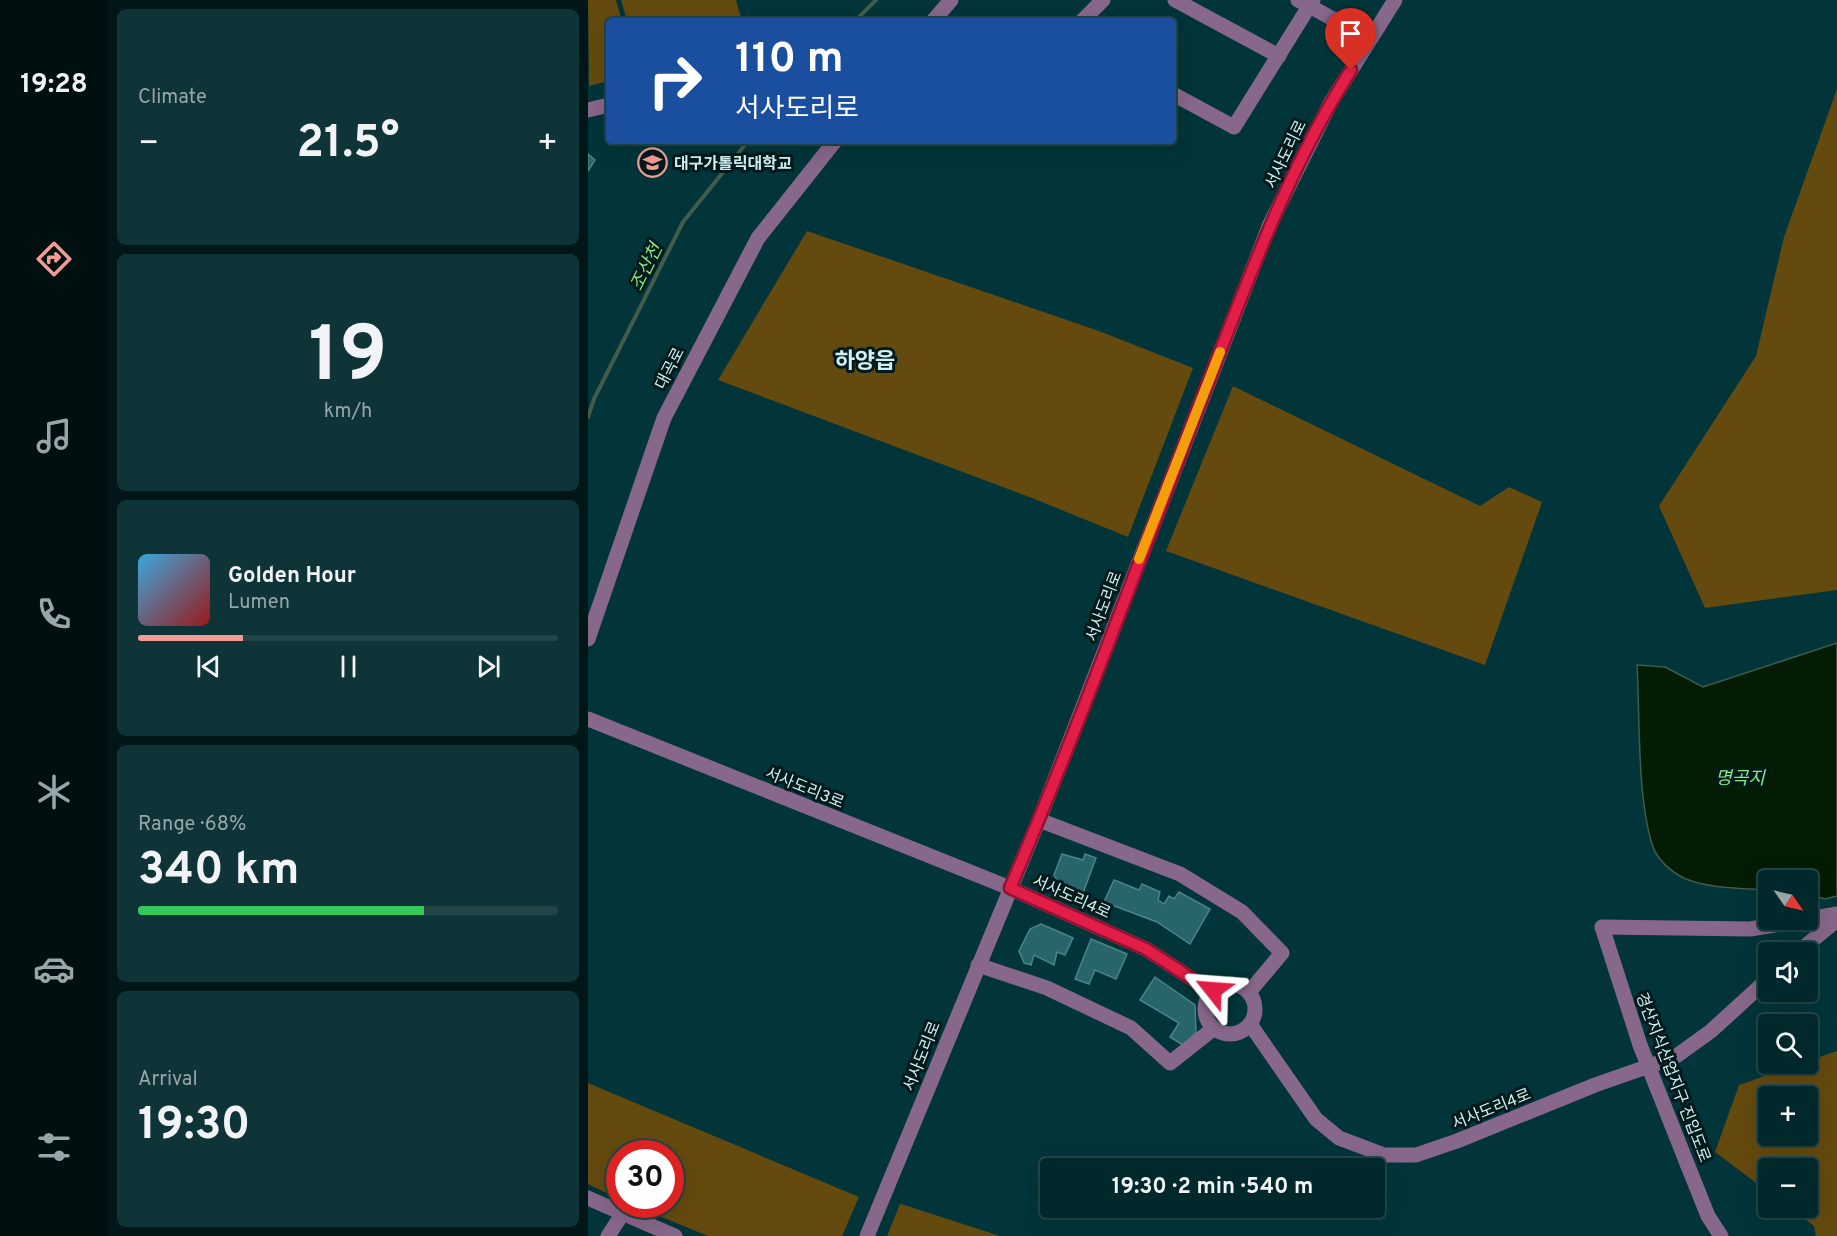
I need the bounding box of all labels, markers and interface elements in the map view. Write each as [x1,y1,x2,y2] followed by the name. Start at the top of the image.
[1325,8,1376,70] pin
[1334,17,1367,50] icon: arrive
[735,34,844,87] text: 110 m
[636,42,714,120] icon: right
[20,68,88,102] text: 19:28
[138,85,207,111] text: Climate
[735,93,859,127] text: 서사도리로
[297,116,399,173] text: 21.5°
[1262,117,1312,192] street label: 서사도리로
[138,124,159,166] text: −
[537,124,558,166] text: +
[637,147,669,179] school or university icon: 대구가톨릭대학교
[674,154,792,175] place label: 대구가톨릭대학교
[33,238,75,280] icon: directions
[626,238,670,295] water label: 조산천
[308,310,388,409] text: 19
[652,344,690,393] street label: 대곡로
[835,349,895,376] district label: 하양읍
[324,399,372,425] text: km/h
[33,415,75,457] icon: music
[228,563,356,590] text: Golden Hour
[1082,569,1127,645] street label: 서사도리로
[228,590,290,616] text: Lumen
[33,593,75,635] icon: phone
[192,650,225,683] icon: previous
[332,650,365,683] icon: pause
[472,650,505,683] icon: next
[762,764,847,814] street label: 서사도리3로
[1715,768,1766,791] water label: 명곡지
[33,771,75,813] icon: climate
[138,812,246,838] text: Range · 68%
[138,843,299,900] text: 340 km
[1758,870,1818,930] north arrow
[1758,870,1818,1218] map controls
[1029,872,1114,924] street label: 서사도리4로
[1758,942,1818,1002] button: sound
[33,948,75,990] icon: car
[1181,958,1245,1022] position arrow
[1630,990,1714,1166] street label: 경산지식산업지구 진입도로
[1758,1014,1818,1074] button: search
[900,1019,946,1095] street label: 서사도리로
[138,1067,198,1093] text: Arrival
[1449,1085,1534,1135] street label: 서사도리4로
[1758,1086,1818,1146] button: +
[138,1098,250,1155] text: 19:30
[33,1126,75,1168] icon: filters
[606,1140,684,1218] speed limit sign: 30
[1758,1158,1818,1218] button: −
[1112,1174,1313,1201] text: 19:30 · 2 min · 540 m

